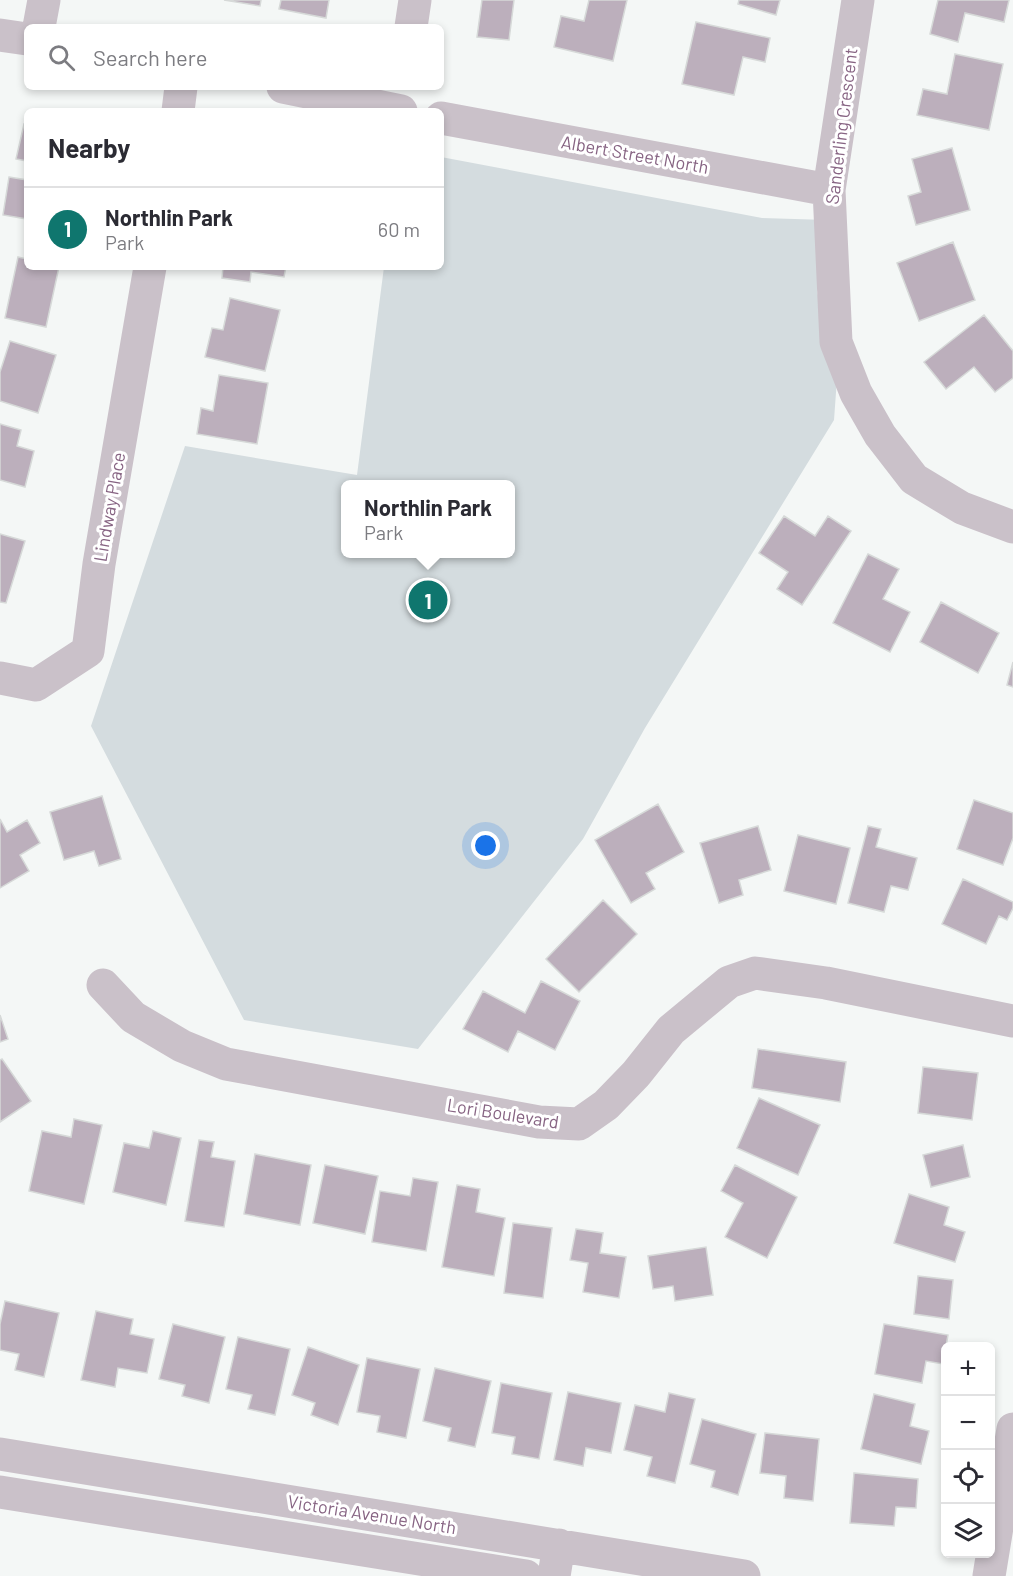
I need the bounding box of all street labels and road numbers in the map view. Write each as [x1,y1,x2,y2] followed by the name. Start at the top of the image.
[820,46,862,206] street label: Sanderling Crescent
[560,130,710,178] street label: Albert Street North
[89,450,129,564] street label: Lindway Place
[446,1093,560,1133] street label: Lori Boulevard
[286,1490,458,1538] street label: Victoria Avenue North

